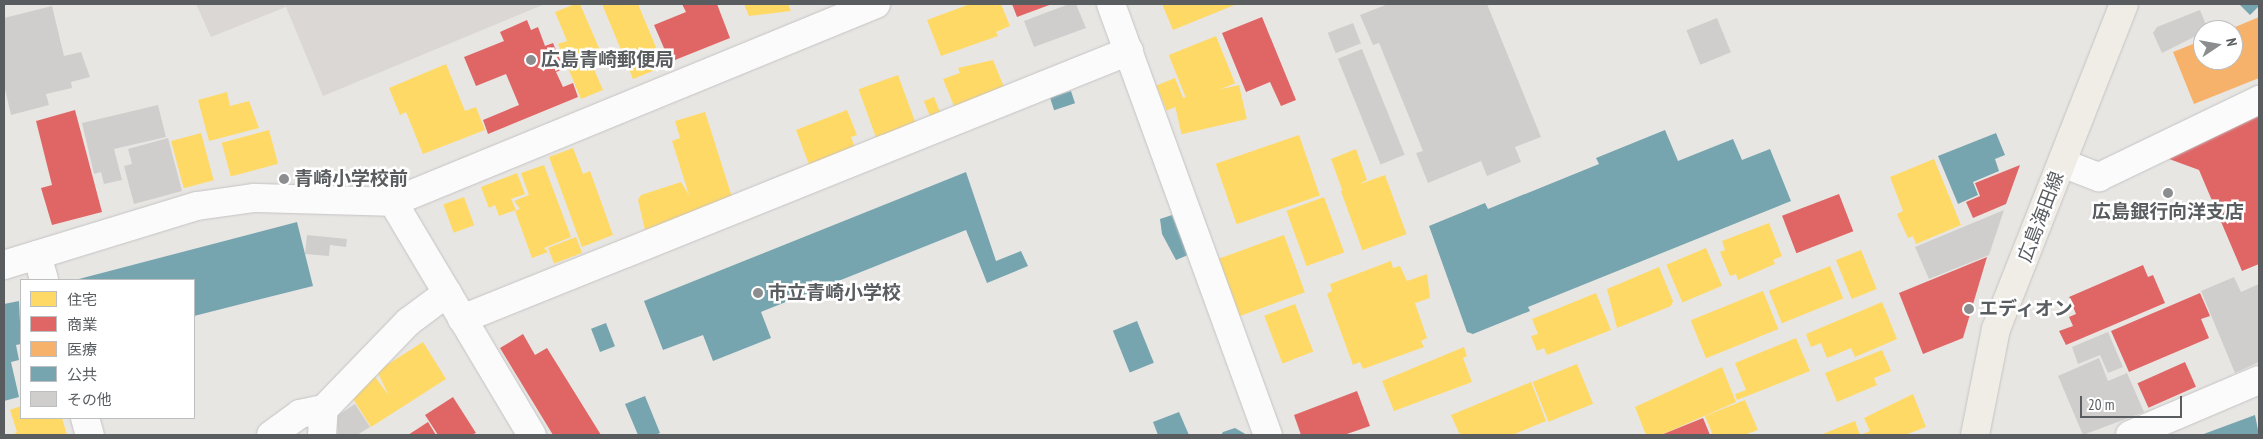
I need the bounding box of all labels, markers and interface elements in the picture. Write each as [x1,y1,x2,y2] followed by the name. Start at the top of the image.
[2193,20,2243,70] north arrow
[2222,37,2241,48] text: N
[541,49,674,71] place label: 広島青崎郵便局
[525,54,537,66] marker: 広島青崎郵便局
[294,168,408,190] place label: 青崎小学校前
[2013,169,2069,265] street label: 広島海田線
[278,173,290,185] marker: 青崎小学校前
[2162,187,2174,199] marker: 広島銀行向洋支店
[2092,201,2244,223] place label: 広島銀行向洋支店
[20,279,195,419] legend
[768,282,901,304] place label: 市立青崎小学校
[752,287,764,299] marker: 市立青崎小学校
[67,290,97,309] text: 住宅
[1979,298,2074,320] place label: エディオン
[1963,303,1975,315] marker: エディオン
[67,315,97,334] text: 商業
[67,340,97,359] text: 医療
[67,365,97,384] text: 公共
[2083,386,2186,418] scale bar
[67,390,112,409] text: その他
[2088,395,2114,414] text: 20 m

